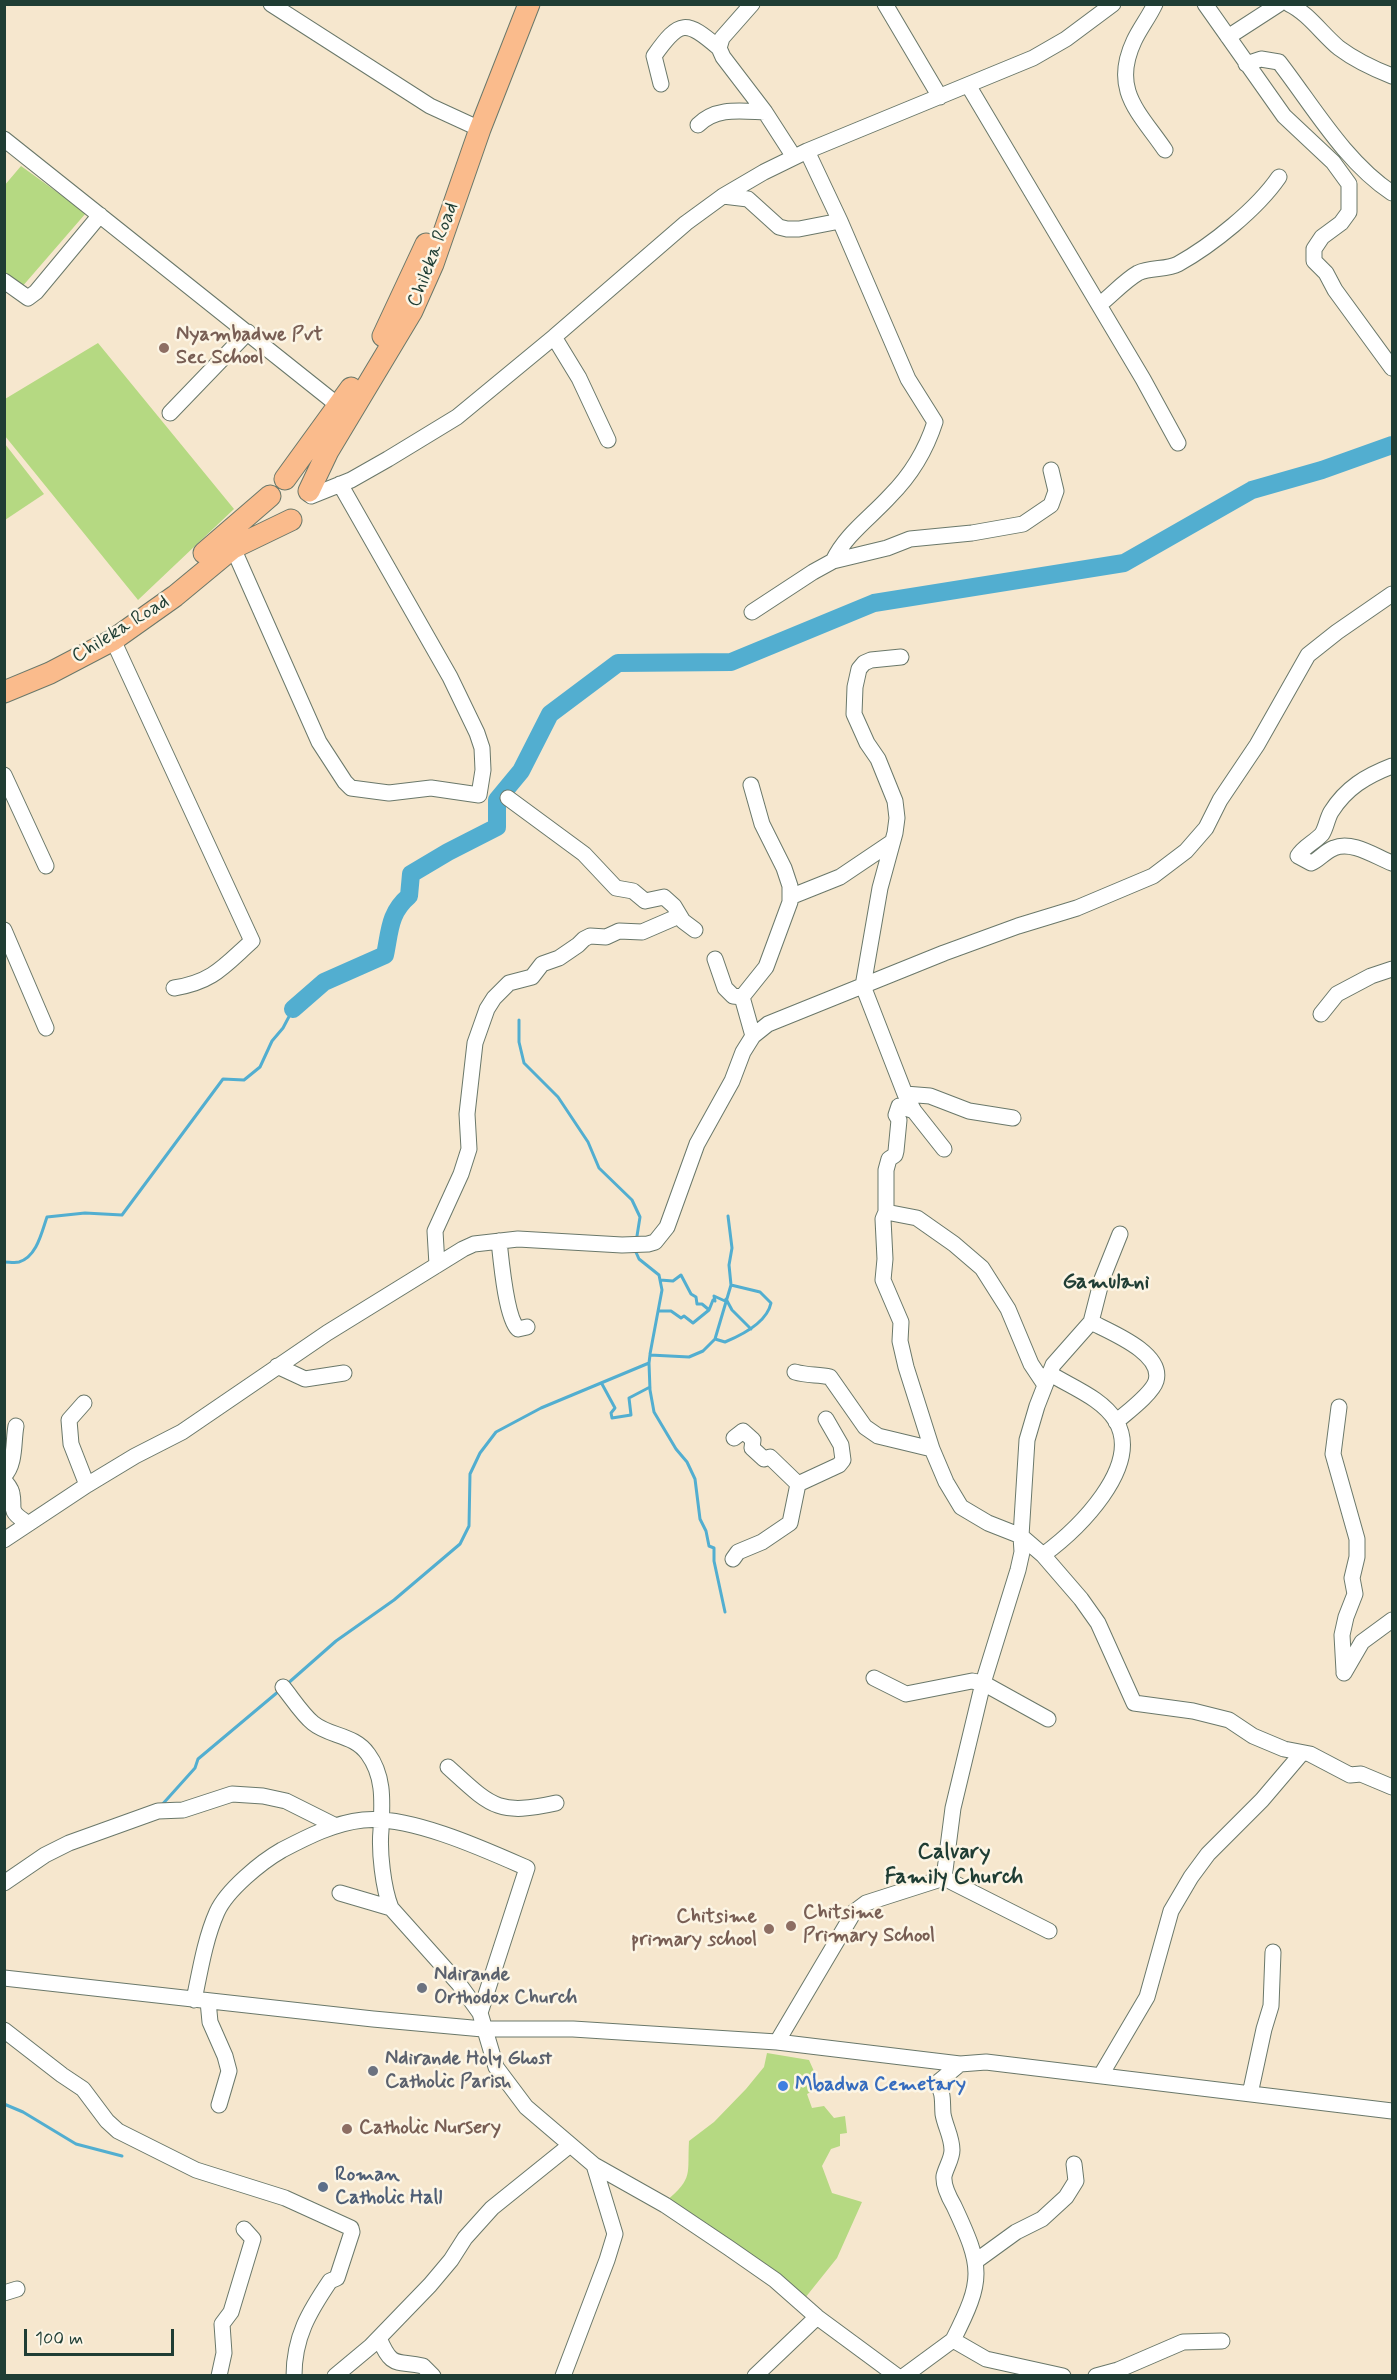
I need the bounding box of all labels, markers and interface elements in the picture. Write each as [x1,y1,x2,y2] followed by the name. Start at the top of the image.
[403,199,465,311] street label: Chileka Road
[176,324,323,371] place label: Nyambadwe Pvt Sec School
[157,341,171,355] marker: Nyambadwe Pvt Sec School
[68,591,174,669] street label: Chileka Road
[1062,1270,1150,1296] district label: Gamulani
[885,1840,1023,1892] district label: Calvary Family Church
[803,1902,935,1949] place label: Chitsime Primary School
[631,1906,757,1953] place label: Chitsime primary school
[784,1919,798,1933] marker: Chitsime Primary School
[762,1922,776,1936] marker: Chitsime primary school
[434,1964,577,2011] place label: Ndirande Orthodox Church
[415,1981,429,1995] marker: Ndirande Orthodox Church
[385,2048,552,2095] place label: Ndirande Holy Ghost Catholic Parish
[366,2064,380,2078] marker: Ndirande Holy Ghost Catholic Parish
[795,2074,966,2098] place label: Mbadwa Cemetary
[776,2079,790,2093] marker: Mbadwa Cemetary
[359,2117,501,2141] place label: Catholic Nursery
[340,2122,354,2136] marker: Catholic Nursery
[335,2164,442,2211] place label: Roman Catholic Hall
[316,2180,330,2194] marker: Roman Catholic Hall
[27,2317,177,2355] scale bar
[35,2327,83,2351] text: 100 m

